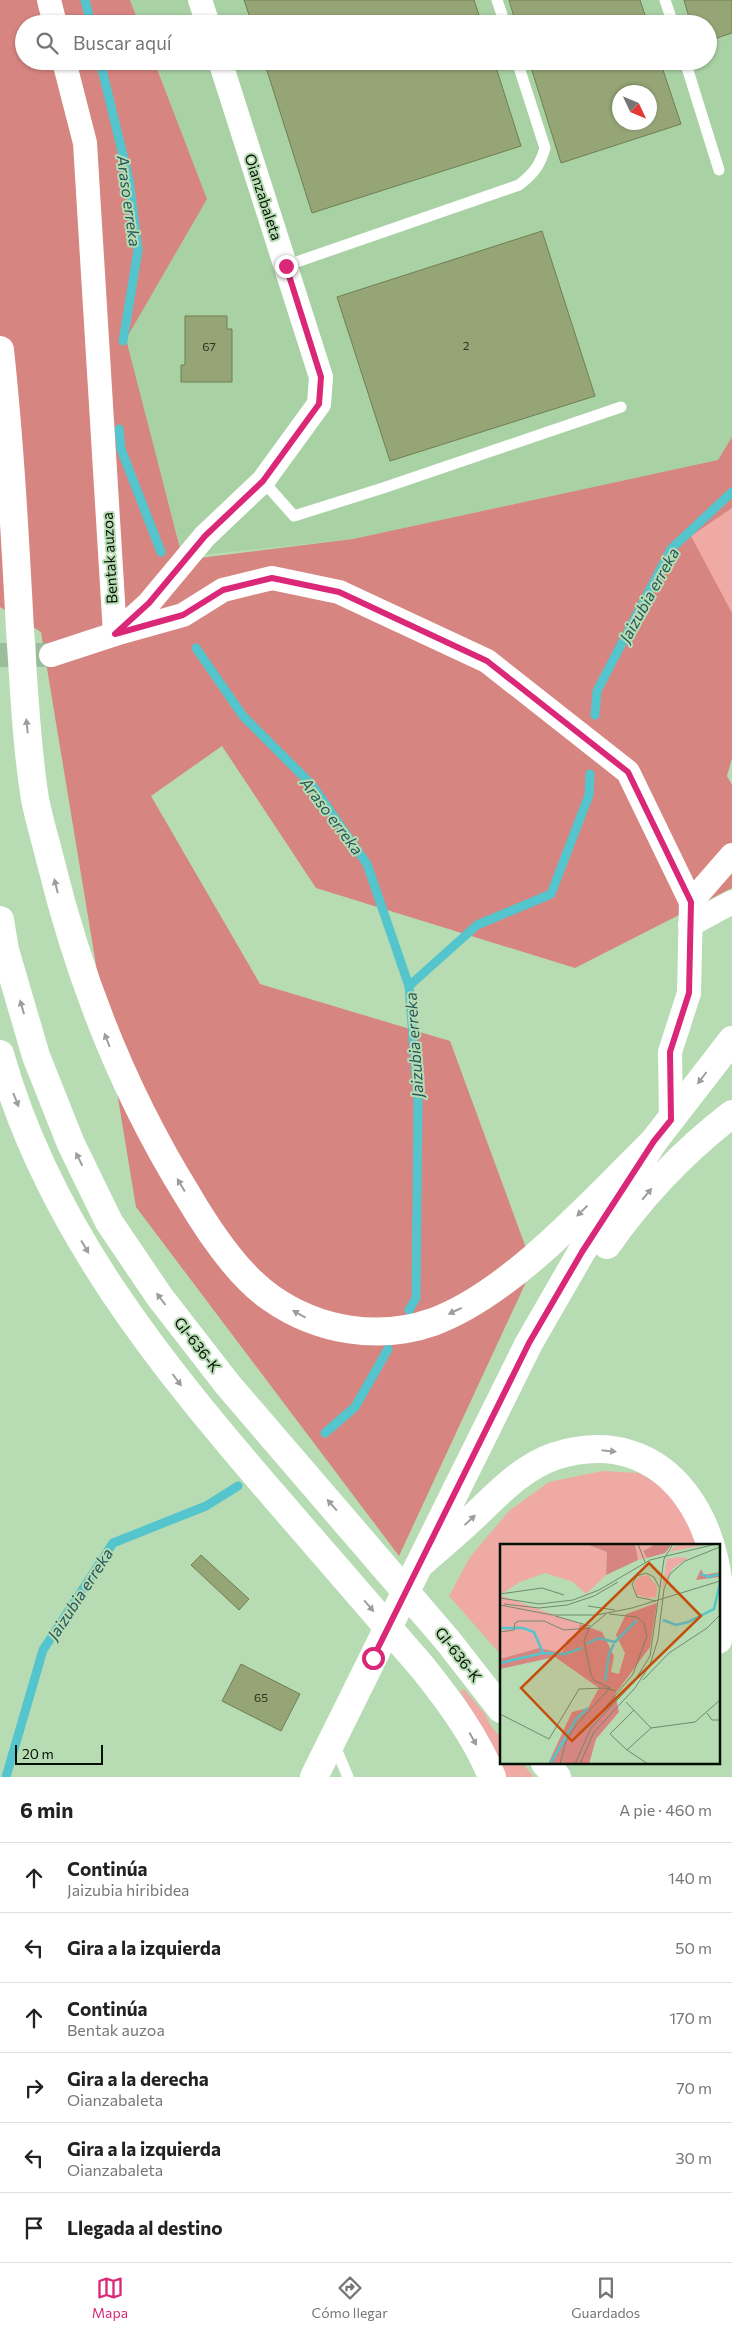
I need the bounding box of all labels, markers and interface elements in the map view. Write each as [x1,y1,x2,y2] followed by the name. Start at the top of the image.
[15,15,717,70] search box
[33,29,61,57] icon: search
[73,31,172,54] text: Buscar aquí
[612,85,657,130] north arrow
[241,151,286,242] street label: Oianzabaleta
[114,153,145,248] water label: Araso erreka
[275,255,298,278] route end
[463,338,470,352] house number: 2
[202,339,216,353] house number: 67
[98,512,120,604] street label: Bentak auzoa
[614,544,682,647] water label: Jaizubia erreka
[23,718,31,734] one-way arrow
[297,772,368,858] water label: Araso erreka
[52,878,60,893] one-way arrow
[400,992,427,1100] water label: Jaizubia erreka
[17,1000,25,1015] one-way arrow
[103,1032,111,1047] one-way arrow
[697,1071,707,1085] one-way arrow
[12,1093,20,1107] one-way arrow
[74,1152,82,1166] one-way arrow
[176,1178,185,1191] one-way arrow
[641,1188,652,1201] one-way arrow
[576,1205,588,1217] one-way arrow
[80,1240,89,1253] one-way arrow
[156,1292,166,1306] one-way arrow
[448,1308,462,1316] one-way arrow
[291,1310,306,1318] one-way arrow
[171,1313,225,1375] street label: GI-636-K
[172,1373,182,1387] one-way arrow
[601,1447,617,1455] one-way arrow
[326,1498,337,1511] one-way arrow
[463,1514,475,1526] one-way arrow
[42,1544,116,1645] water label: Jaizubia erreka
[500,1544,720,1764] inset map
[364,1600,375,1613] one-way arrow
[432,1623,486,1685] street label: GI-636-K
[362,1647,385,1670] route start
[254,1690,268,1704] house number: 65
[469,1732,477,1746] one-way arrow
[15,1742,102,1765] scale bar
[22,1745,54,1762] text: 20 m
[20,1797,73,1822] text: 6 min
[619,1800,712,1819] text: A pie · 460 m
[67,1857,148,1880] text: Continúa
[20,1864,48,1892] icon: ahead
[668,1868,712,1887] text: 140 m
[67,1880,189,1899] text: Jaizubia hiribidea
[20,1934,48,1962] icon: left
[67,1936,221,1959] text: Gira a la izquierda
[675,1938,712,1957] text: 50 m
[67,1997,148,2020] text: Continúa
[20,2004,48,2032] icon: ahead
[669,2008,712,2027] text: 170 m
[67,2020,165,2039] text: Bentak auzoa
[67,2067,209,2090] text: Gira a la derecha
[20,2074,48,2102] icon: right
[676,2078,712,2097] text: 70 m
[67,2090,163,2109] text: Oianzabaleta
[67,2137,221,2160] text: Gira a la izquierda
[20,2144,48,2172] icon: left
[675,2148,712,2167] text: 30 m
[67,2160,163,2179] text: Oianzabaleta
[20,2214,48,2242] icon: arrive
[67,2216,223,2239] text: Llegada al destino
[92,2274,128,2321] tab: Mapa
[312,2274,388,2321] tab: Cómo llegar
[571,2274,640,2321] tab: Guardados

